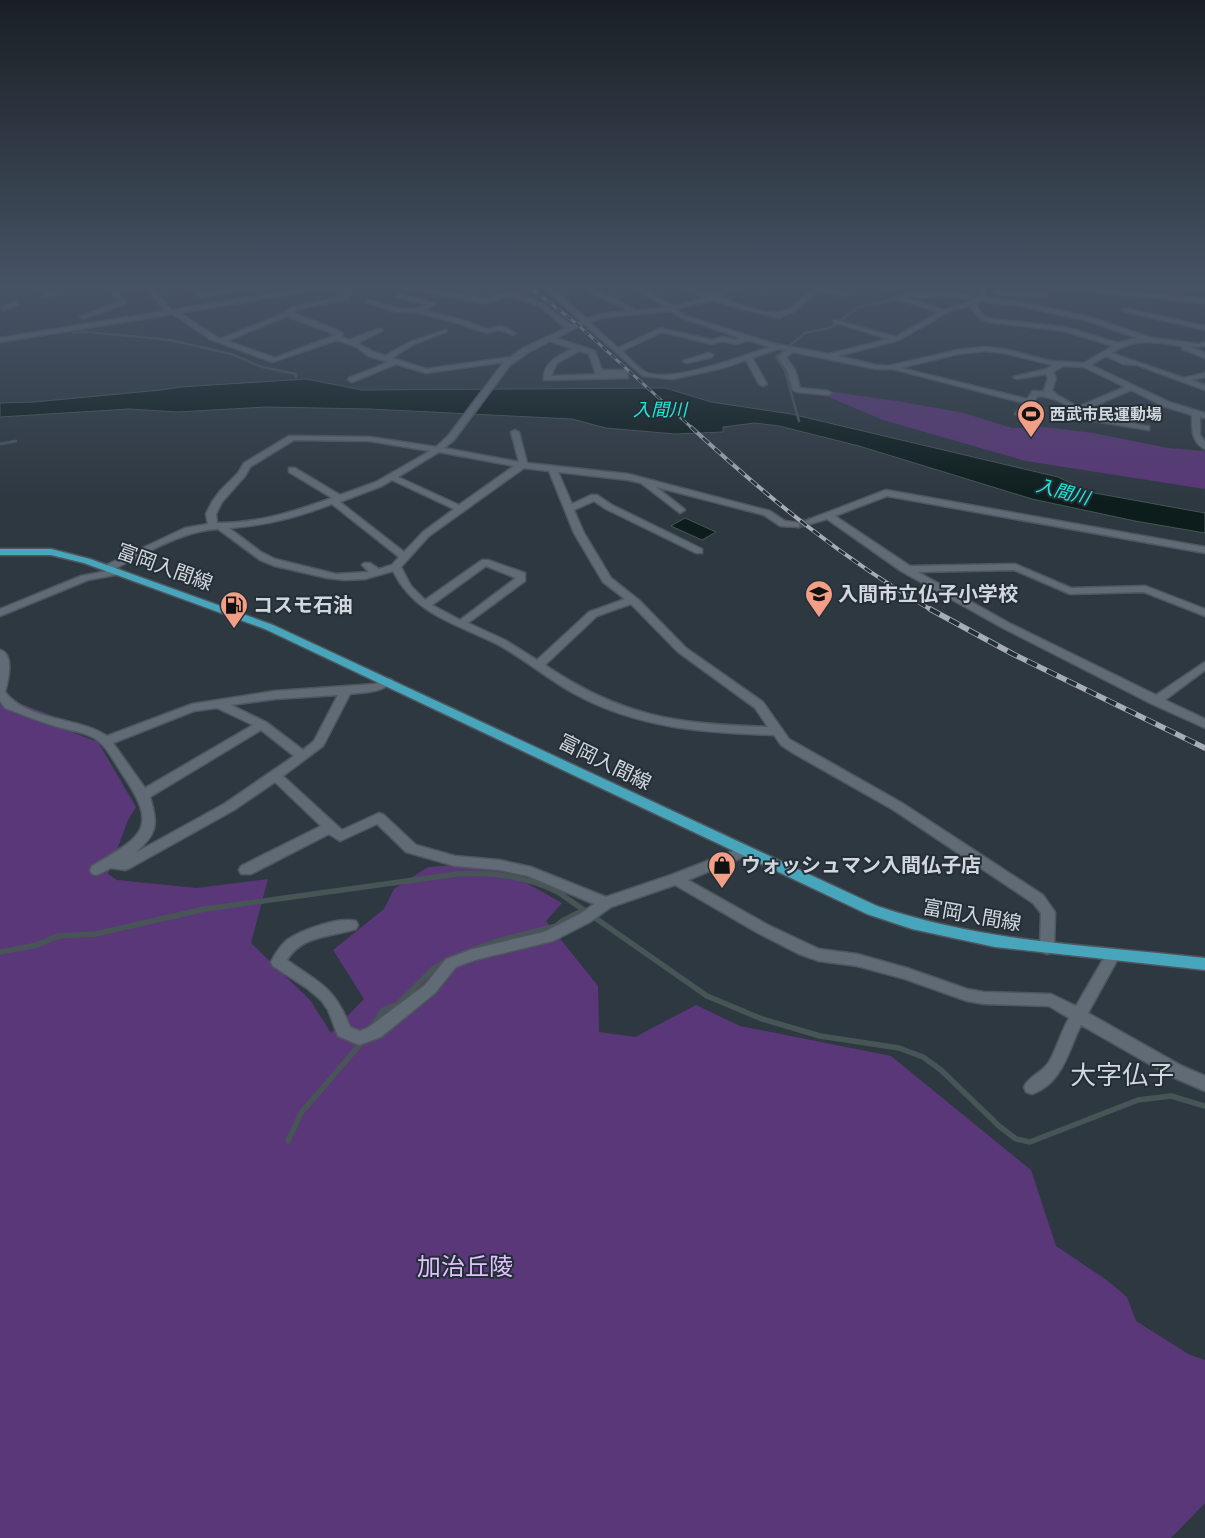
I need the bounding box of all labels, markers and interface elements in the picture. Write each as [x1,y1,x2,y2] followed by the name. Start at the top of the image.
[633,397,689,423] water label: 入間川
[1016,399,1046,438] sports icon: 西武市民運動場
[1050,403,1162,426] place label: 西武市民運動場
[1034,472,1094,512] water label: 入間川
[113,537,217,598] street label: 富岡入間線
[804,579,834,618] school or university icon: 入間市立仏子小学校
[838,580,1018,609] place label: 入間市立仏子小学校
[219,590,249,629] fuel station icon: コスモ石油
[253,591,353,620] place label: コスモ石油
[553,727,656,797] street label: 富岡入間線
[707,850,737,889] shop icon: ウォッシュマン入間仏子店
[741,851,981,880] place label: ウォッシュマン入間仏子店
[920,893,1024,938] street label: 富岡入間線
[1070,1056,1174,1094] district label: 大字仏子
[417,1249,513,1284] park label: 加治丘陵

